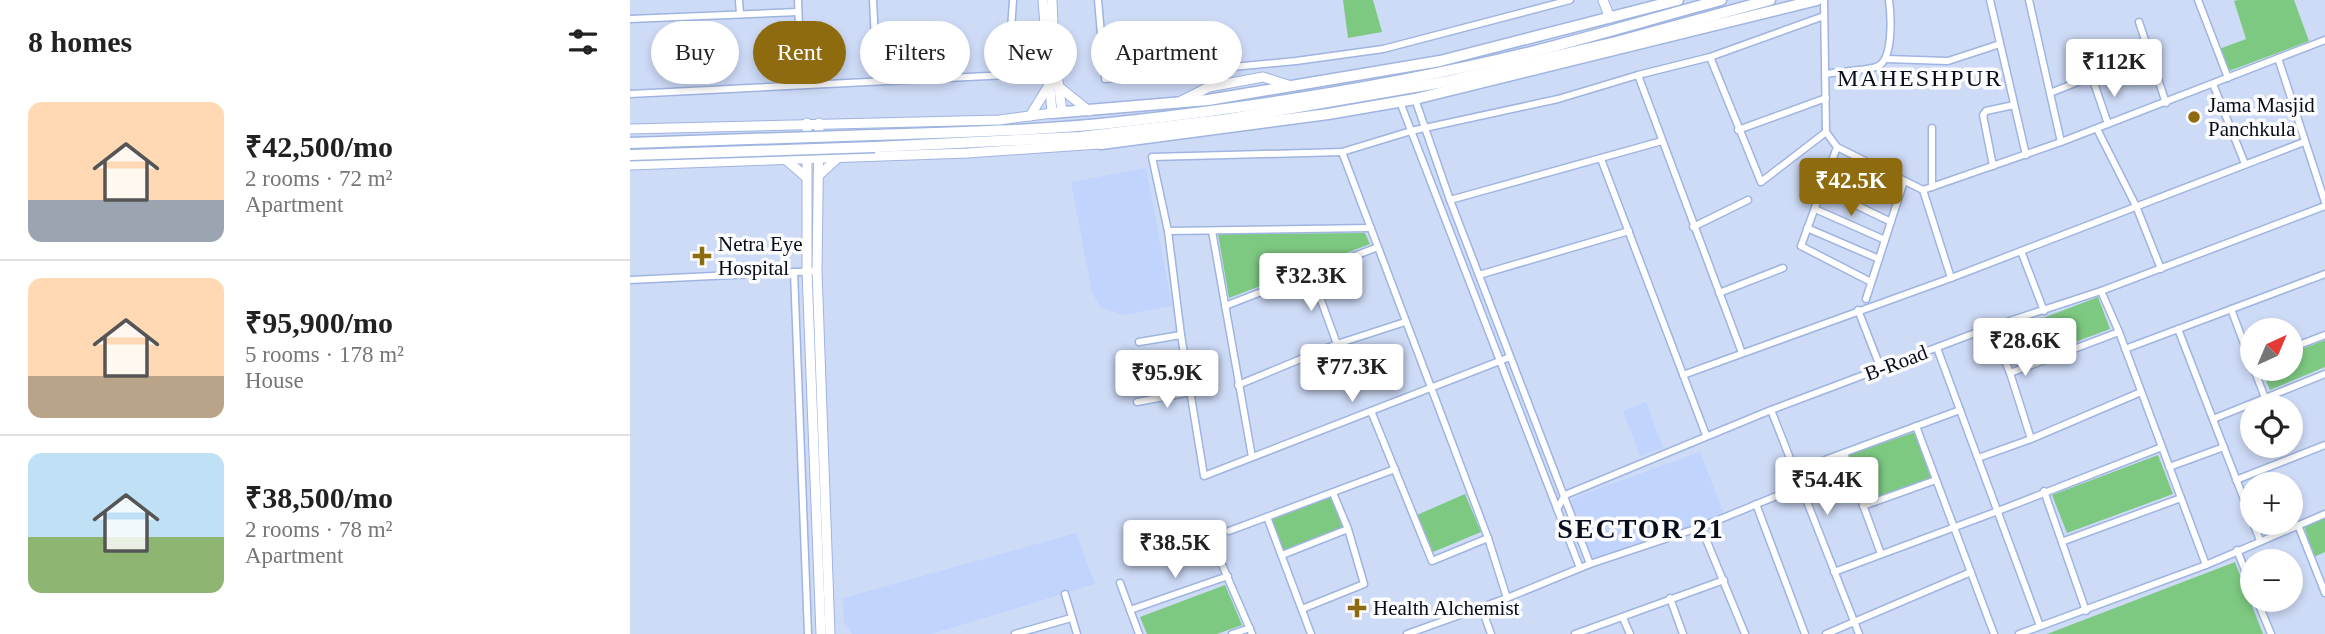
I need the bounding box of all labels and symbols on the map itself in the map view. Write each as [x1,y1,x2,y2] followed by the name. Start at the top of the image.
[2065,40,2163,99] pin: ₹112K
[1837,65,2003,91] district label: MAHESHPUR
[2208,93,2315,141] place label: Jama Masjid Panchkula
[2186,109,2202,125] marker: Jama Masjid Panchkula
[1794,158,1908,218] pin: ₹42.5K
[718,232,803,280] place label: Netra Eye Hospital
[692,246,712,266] marker: Netra Eye Hospital
[1254,254,1368,313] pin: ₹32.3K
[1968,318,2082,378] pin: ₹28.6K
[2240,318,2303,382] north arrow
[1861,340,1931,386] street label: B-Road
[1295,344,1409,404] pin: ₹77.3K
[1110,350,1224,410] pin: ₹95.9K
[1770,458,1884,517] pin: ₹54.4K
[1557,513,1725,544] district label: SECTOR 21
[1118,520,1232,580] pin: ₹38.5K
[1373,596,1520,620] place label: Health Alchemist
[1347,598,1367,618] marker: Health Alchemist

